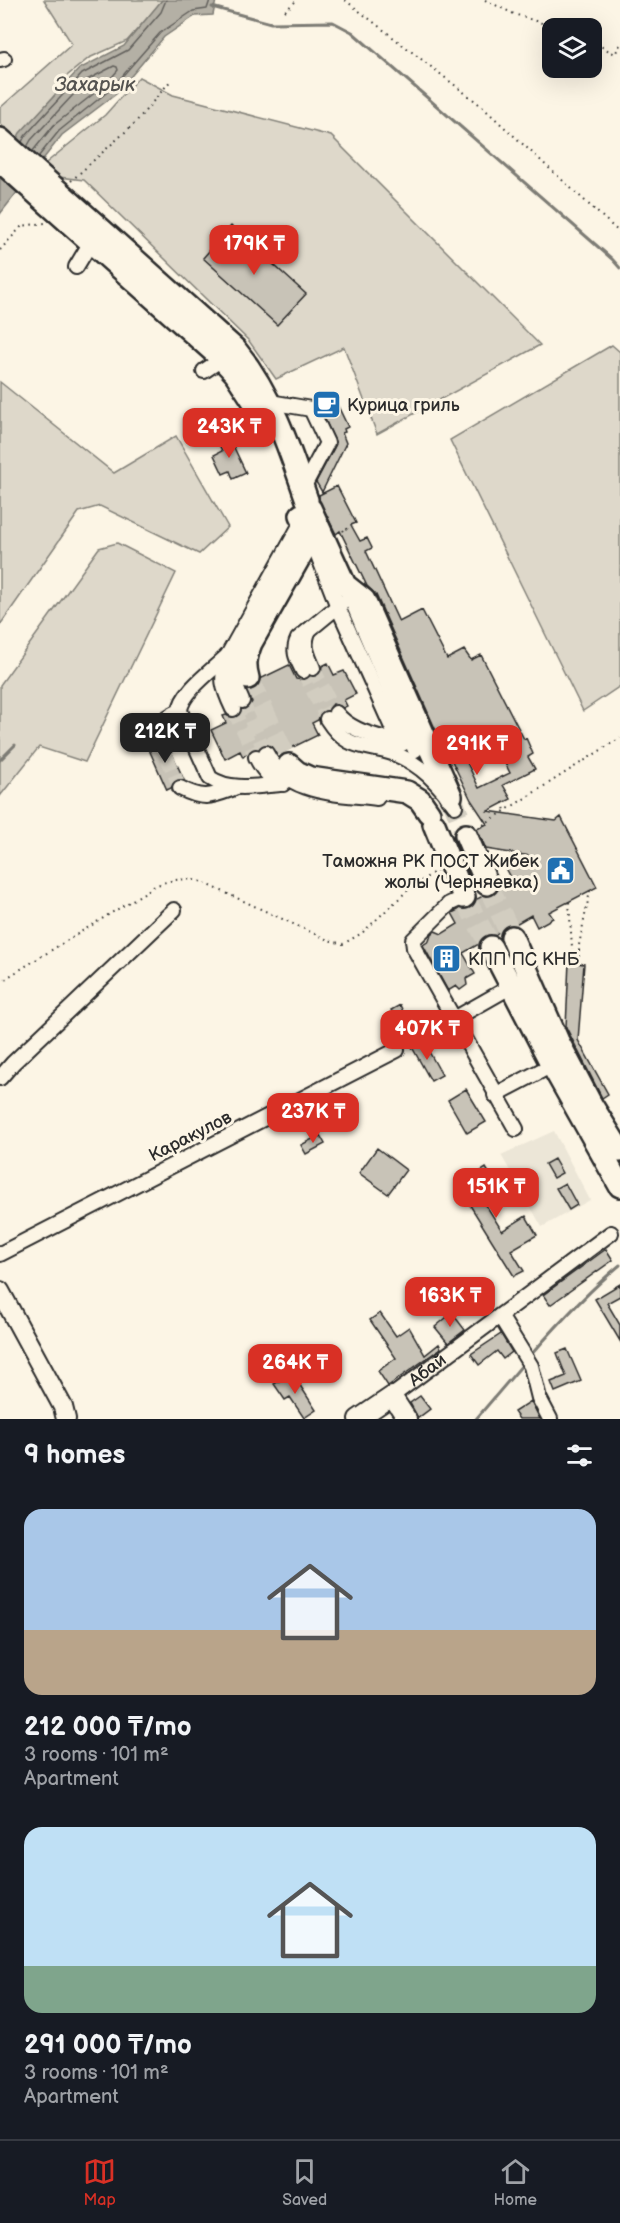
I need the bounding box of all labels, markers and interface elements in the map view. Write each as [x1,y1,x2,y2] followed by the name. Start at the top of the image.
[542,18,602,78] map controls
[542,18,602,78] button: layers
[55,73,136,97] water label: Захарык
[205,225,303,276] pin: 179K ₸
[223,232,285,256] text: 179K ₸
[310,389,342,421] cafe icon: Курица гриль
[347,395,460,416] place label: Курица гриль
[180,408,278,459] pin: 243K ₸
[197,415,261,439] text: 243K ₸
[116,713,214,764] pin: 212K ₸
[134,720,196,744] text: 212K ₸
[428,725,526,776] pin: 291K ₸
[446,732,508,756] text: 291K ₸
[322,851,539,893] place label: Таможня РК ПОСТ Жибек жолы (Черняевка)
[544,855,576,887] public building icon: Таможня РК ПОСТ Жибек жолы (Черняевка)
[431,943,463,975] building icon: КПП ПС КНБ
[468,949,580,970] place label: КПП ПС КНБ
[378,1010,476,1061] pin: 407K ₸
[394,1017,460,1041] text: 407K ₸
[264,1093,362,1144] pin: 237K ₸
[281,1100,345,1124] text: 237K ₸
[145,1106,236,1166] street label: Каракулов
[447,1168,545,1219] pin: 151K ₸
[467,1175,525,1199] text: 151K ₸
[401,1277,499,1328] pin: 163K ₸
[419,1284,481,1308] text: 163K ₸
[246,1344,344,1395] pin: 264K ₸
[404,1349,451,1392] street label: Абай
[262,1351,328,1375] text: 264K ₸
[563,1439,596,1472] icon: filters
[24,1440,125,1471] text: 9 homes
[256,1548,364,1656] icon: home
[24,1712,192,1743] text: 212 000 ₸/mo
[24,1743,169,1767] text: 3 rooms · 101 m²
[24,1767,119,1791] text: Apartment
[256,1866,364,1974] icon: home
[24,2030,192,2061] text: 291 000 ₸/mo
[24,2061,169,2085] text: 3 rooms · 101 m²
[24,2085,119,2109] text: Apartment
[83,2155,116,2210] tab: Map
[282,2155,327,2210] tab: Saved
[493,2155,537,2210] tab: Home

